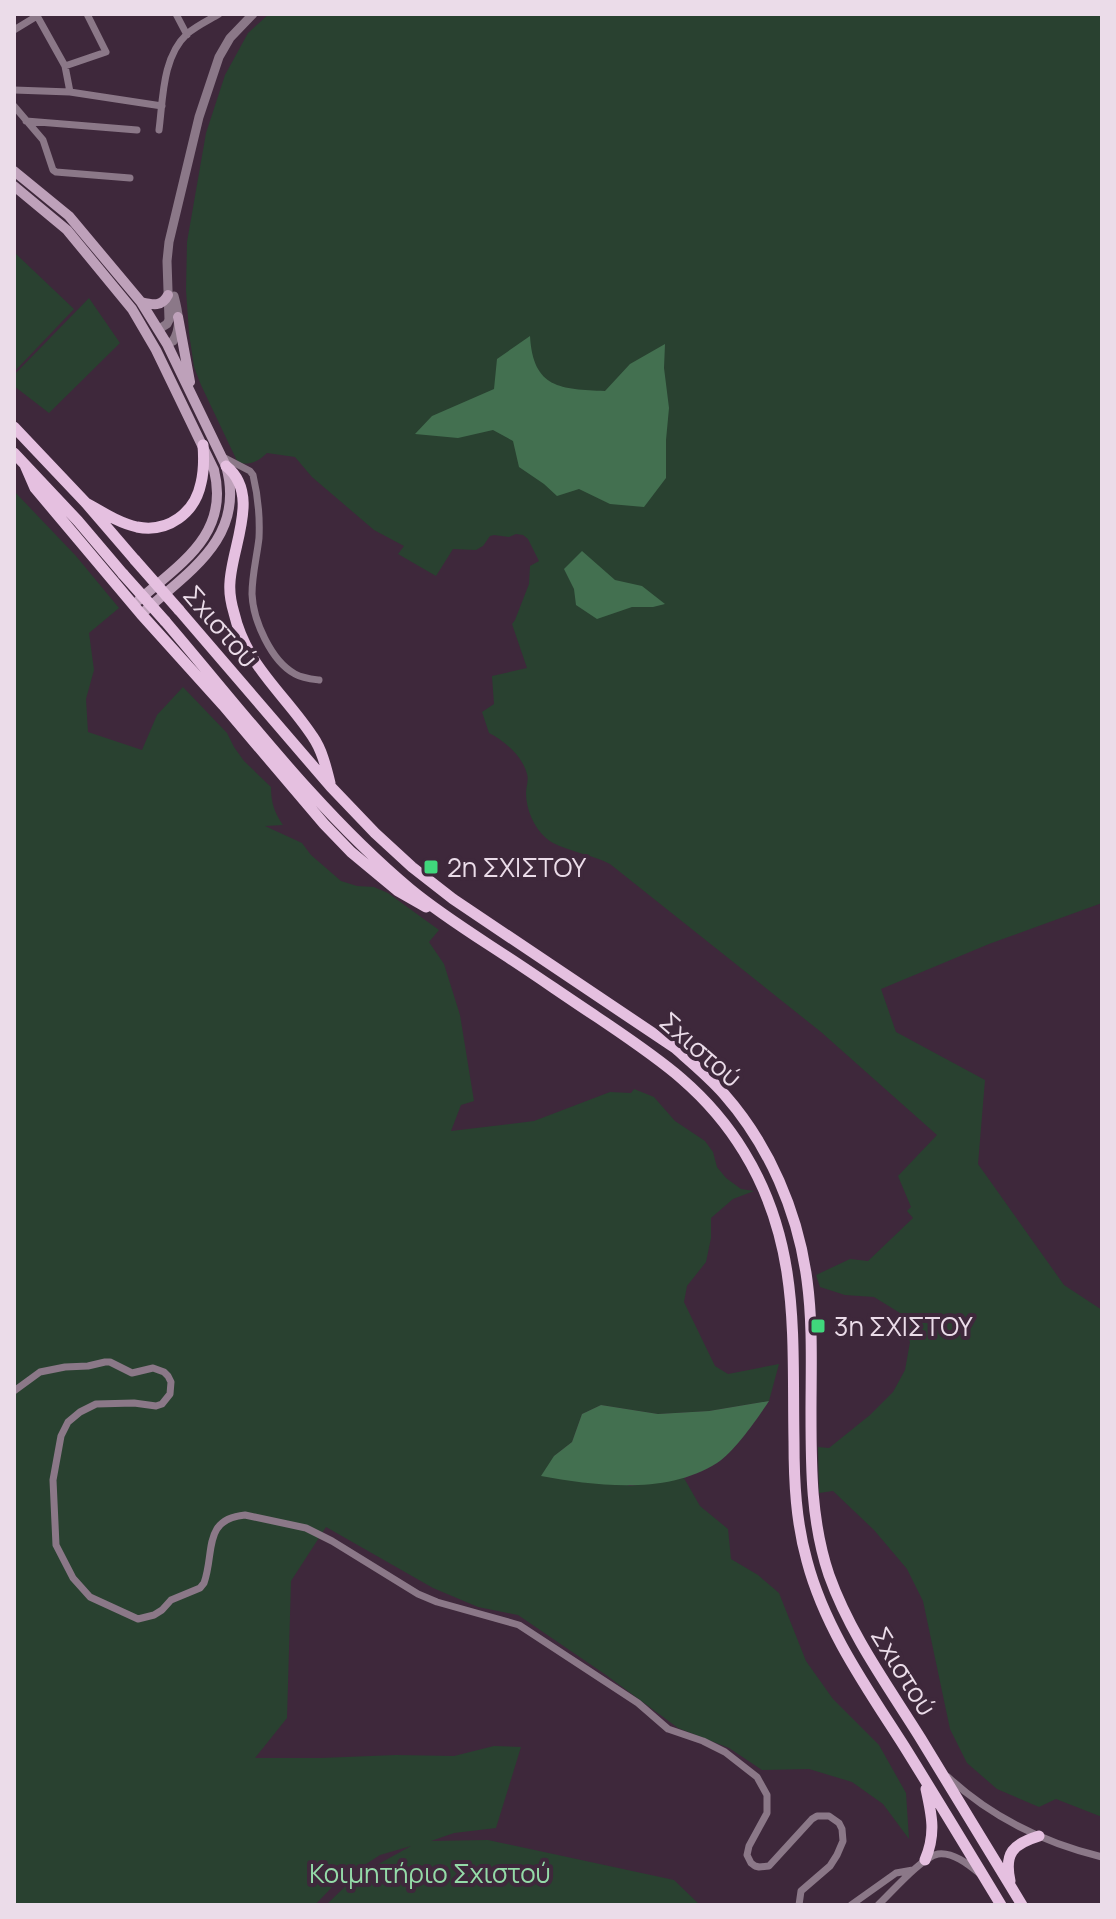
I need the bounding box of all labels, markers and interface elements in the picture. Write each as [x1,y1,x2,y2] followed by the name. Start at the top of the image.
[175,577,267,675] street label: Σχιστού
[447,849,587,885] place label: 2η ΣΧΙΣΤΟΥ
[422,858,440,876] marker: 2η ΣΧΙΣΤΟΥ
[652,1003,750,1095] street label: Σχιστού
[834,1308,973,1344] place label: 3η ΣΧΙΣΤΟΥ
[809,1317,827,1335] marker: 3η ΣΧΙΣΤΟΥ
[863,1620,945,1722] street label: Σχιστού
[309,1855,551,1891] park label: Κοιμητήριο Σχιστού

